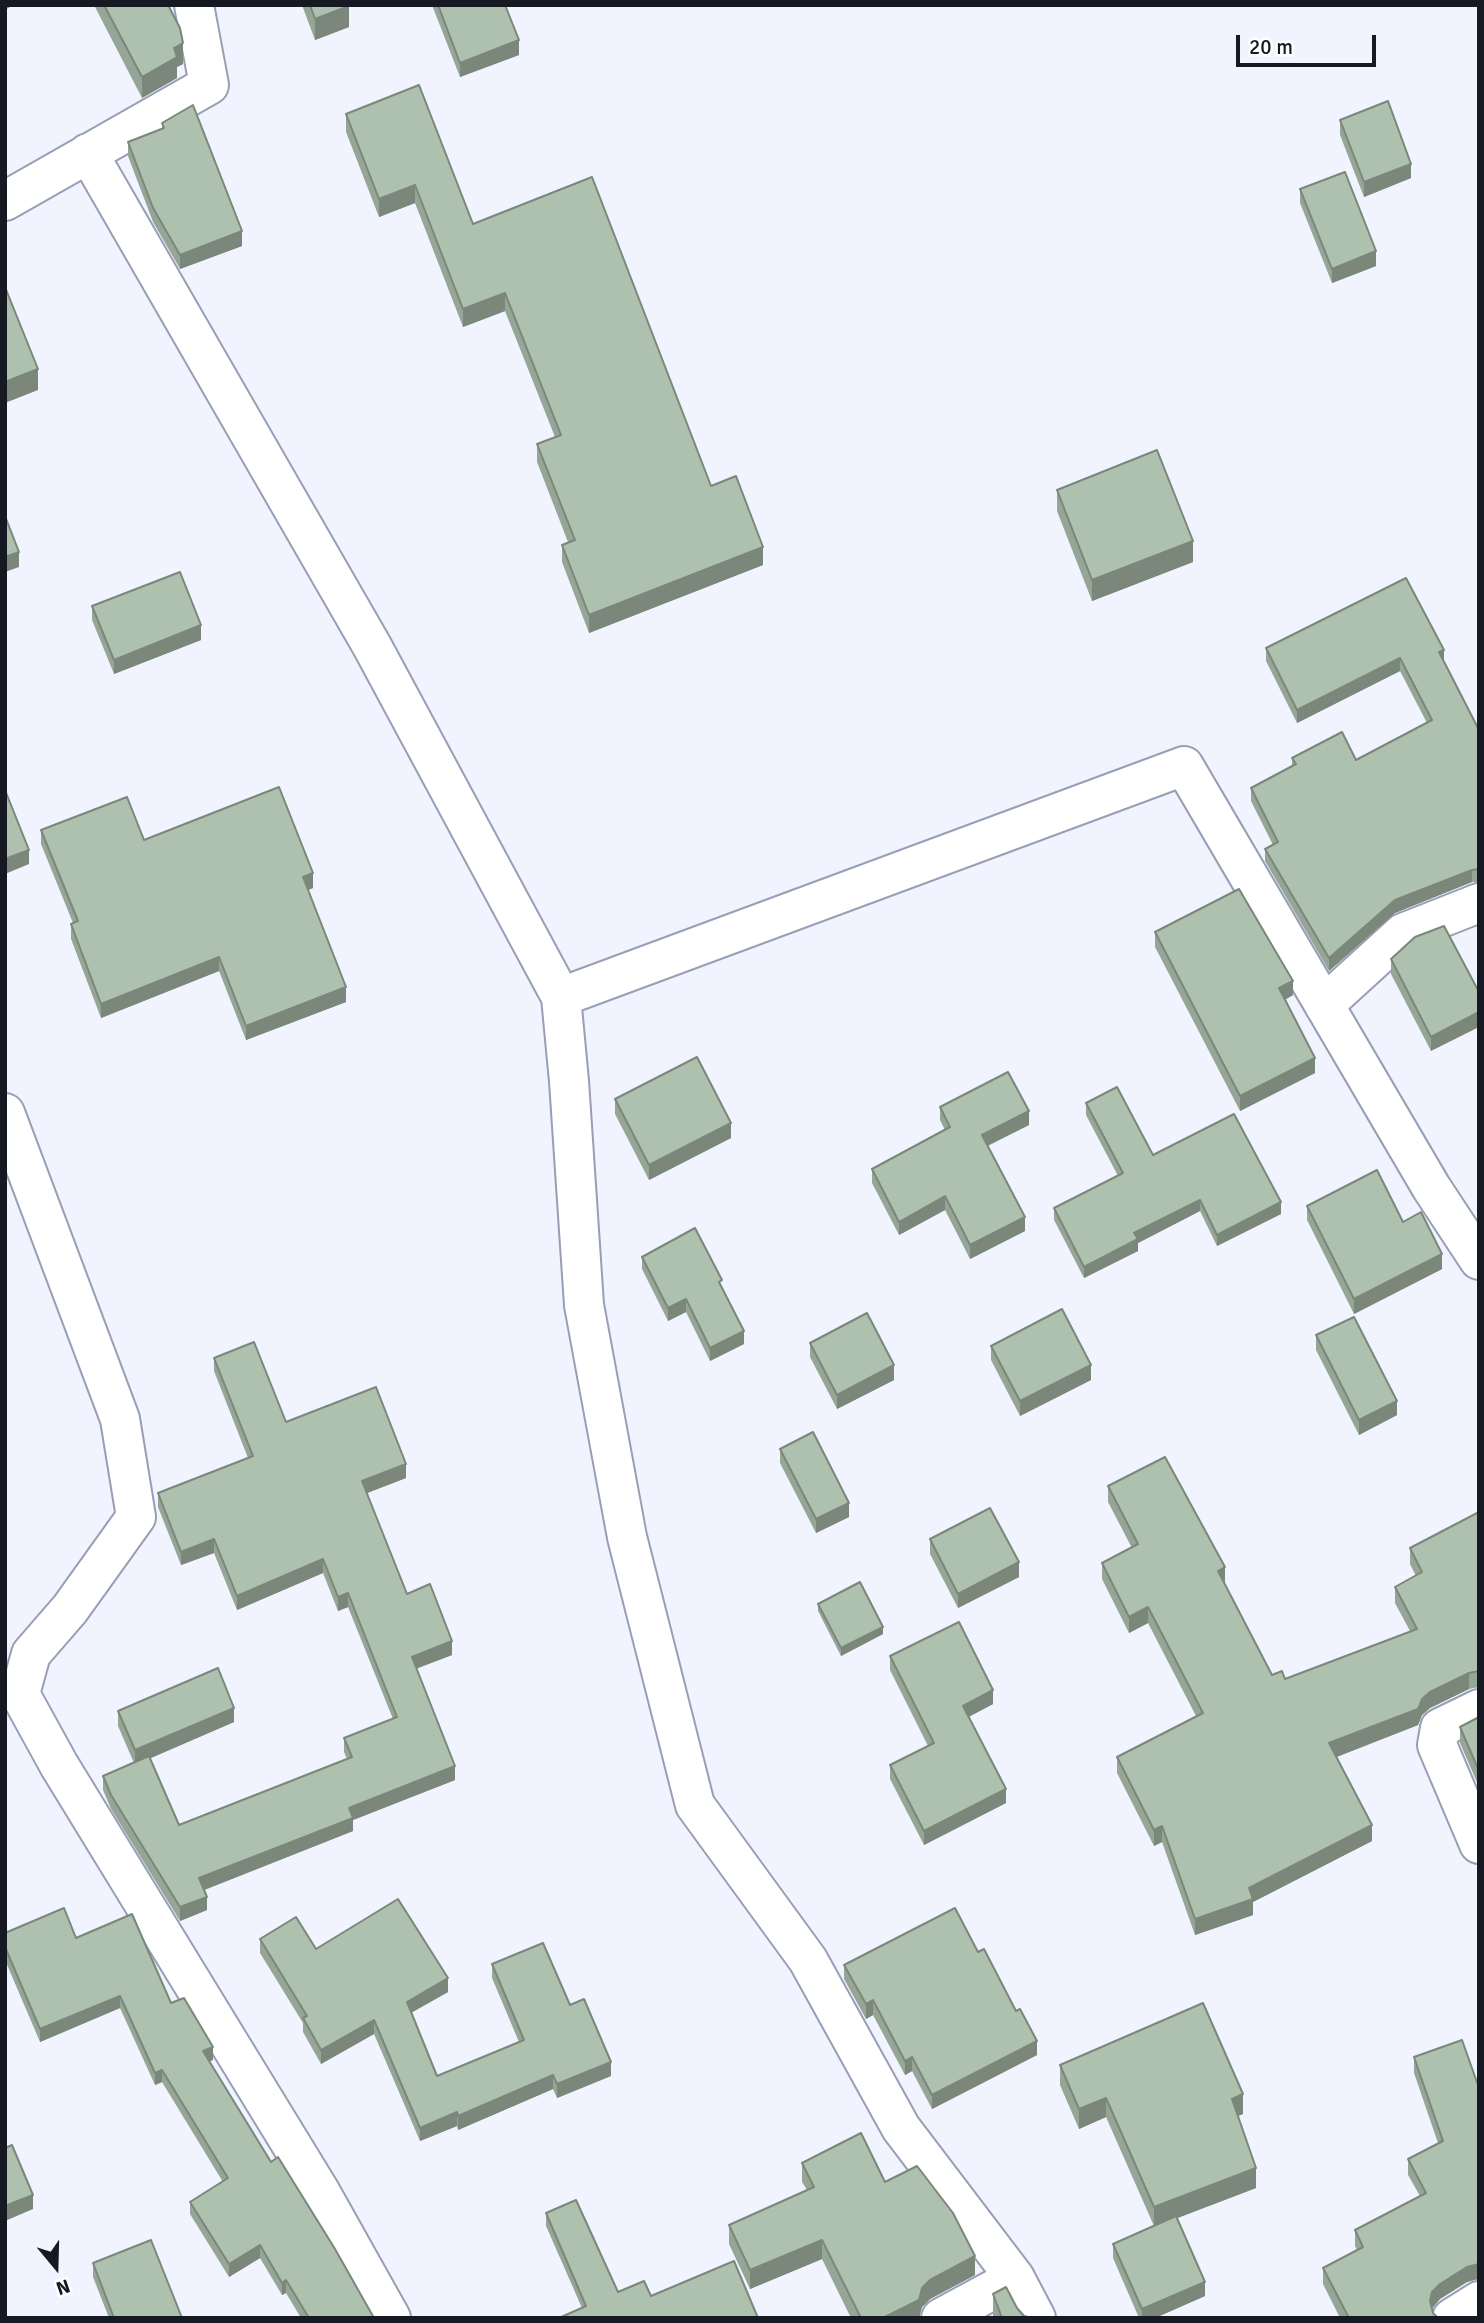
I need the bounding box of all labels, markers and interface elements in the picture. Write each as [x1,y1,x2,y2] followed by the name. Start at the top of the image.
[1239,21,1379,65] scale bar
[1249,34,1293,60] text: 20 m
[21,2232,91,2302] north arrow
[53,2273,73,2300] text: N

